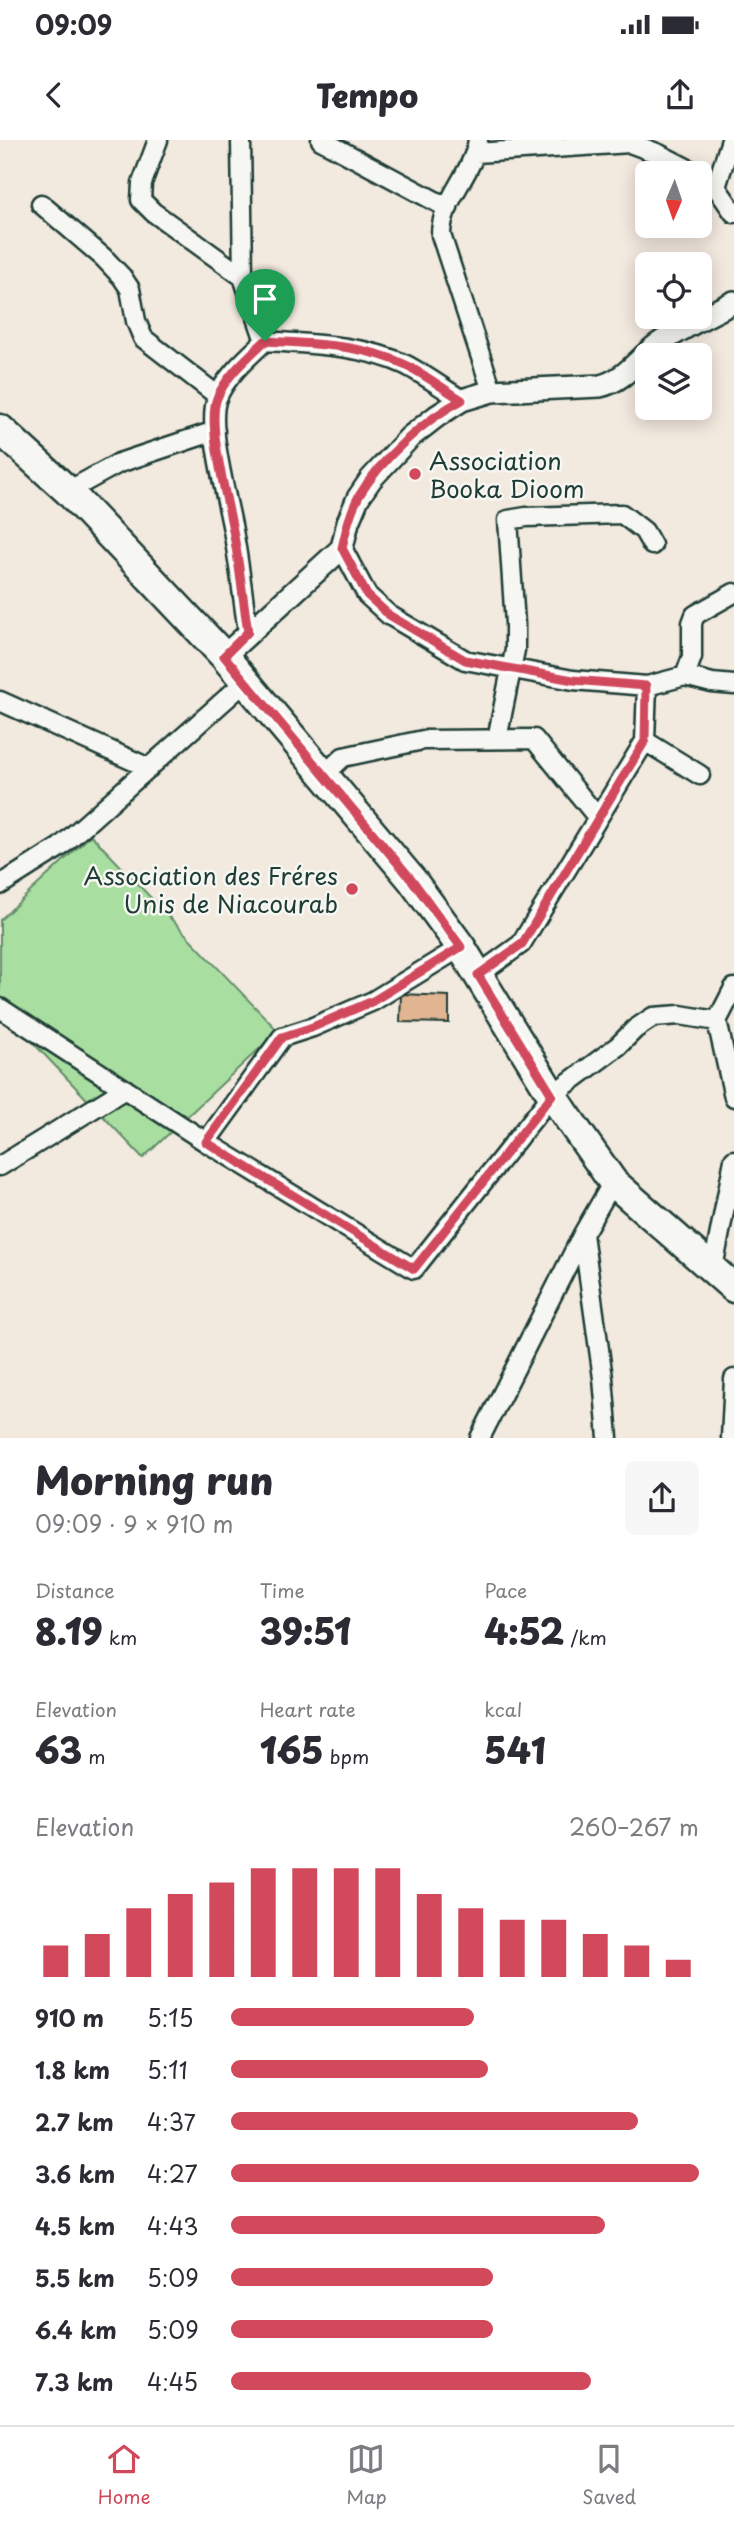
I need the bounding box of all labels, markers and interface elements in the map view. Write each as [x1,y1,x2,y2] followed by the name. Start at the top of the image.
[35,5,112,44] text: 09:09
[316,71,418,119] text: Tempo
[35,76,73,114] icon: back
[661,76,699,114] icon: share
[635,161,712,238] north arrow
[635,161,712,420] map controls
[635,252,712,329] button: locate
[235,269,295,341] pin
[246,280,284,318] icon: arrive
[635,343,712,420] button: layers
[429,442,585,506] place label: Association Booka Dioom
[407,466,423,482] marker: Association Booka Dioom
[84,857,338,921] place label: Association des Fréres Unis de Niacourab
[344,881,360,897] marker: Association des Fréres Unis de Niacourab
[35,1451,273,1508] text: Morning run
[625,1461,699,1535] button: share
[35,1506,233,1541] text: 09:09 · 9 × 910 m
[35,1576,115,1604] text: Distance
[260,1576,305,1604] text: Time
[484,1576,527,1604] text: Pace
[35,1604,103,1657] text: 8.19
[260,1604,351,1657] text: 39:51
[484,1604,564,1657] text: 4:52
[103,1623,137,1651] text: km
[564,1623,607,1651] text: /km
[35,1695,117,1723] text: Elevation
[260,1695,356,1723] text: Heart rate
[484,1695,522,1723] text: kcal
[35,1723,82,1776] text: 63
[260,1723,324,1776] text: 165
[484,1723,546,1776] text: 541
[82,1742,106,1770] text: m
[324,1742,369,1770] text: bpm
[35,1809,134,1844] text: Elevation
[569,1809,699,1844] text: 260–267 m
[35,2000,104,2035] text: 910 m
[147,2000,193,2035] text: 5:15
[35,2052,110,2087] text: 1.8 km
[147,2052,188,2087] text: 5:11
[35,2104,114,2139] text: 2.7 km
[147,2104,196,2139] text: 4:37
[35,2156,115,2191] text: 3.6 km
[147,2156,198,2191] text: 4:27
[35,2208,115,2243] text: 4.5 km
[147,2208,199,2243] text: 4:43
[35,2260,115,2295] text: 5.5 km
[147,2260,199,2295] text: 5:09
[35,2312,117,2347] text: 6.4 km
[147,2312,199,2347] text: 5:09
[35,2364,113,2399] text: 7.3 km
[147,2364,198,2399] text: 4:45
[98,2440,151,2510] tab: Home
[346,2440,387,2510] tab: Map
[582,2440,636,2510] tab: Saved

